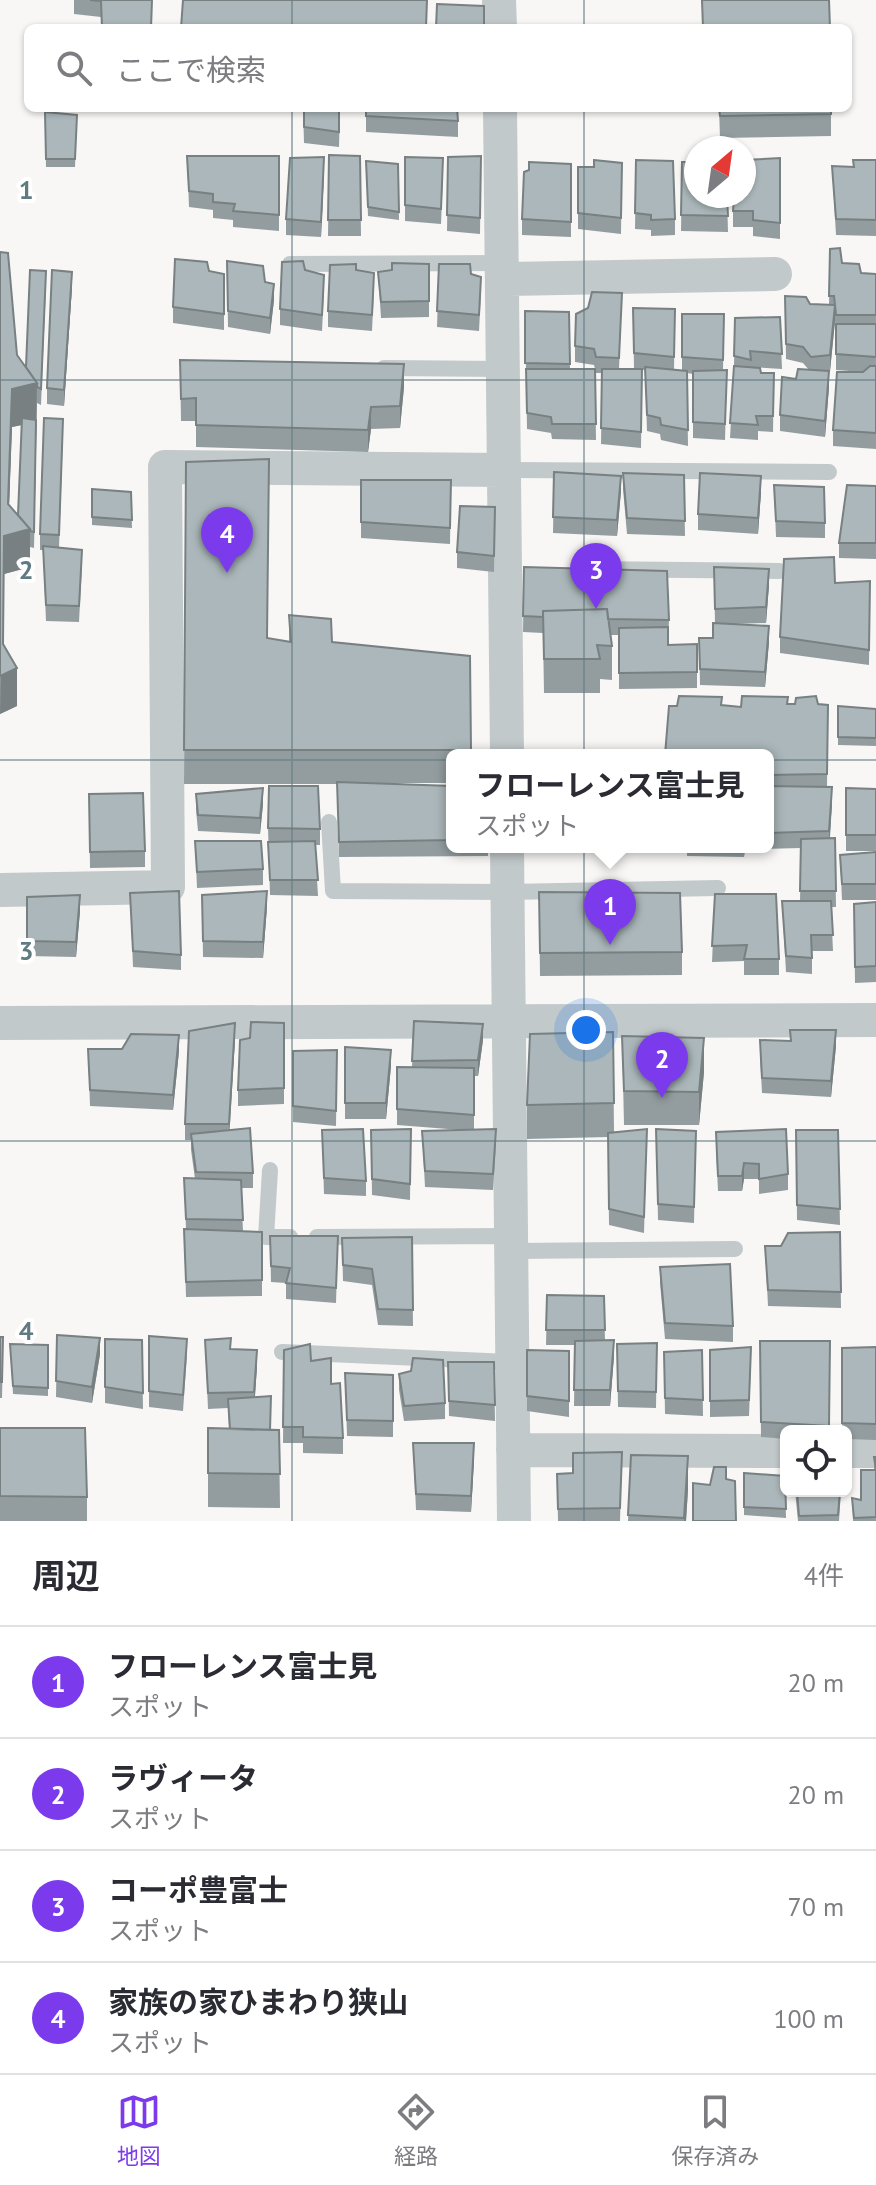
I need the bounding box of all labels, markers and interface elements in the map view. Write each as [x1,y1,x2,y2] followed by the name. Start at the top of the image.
[24,24,852,112] search box
[52,46,96,90] icon: search
[116,50,266,89] text: ここで検索
[684,136,756,208] north arrow
[19,173,33,206] text: 1
[201,507,253,573] pin: 4
[570,543,622,609] pin: 3
[19,553,33,586] text: 2
[446,749,774,853] popup
[475,765,745,804] text: フローレンス富士見
[475,809,579,842] text: スポット
[584,879,636,945] pin: 1
[19,934,33,967] text: 3
[566,1010,606,1050] your location
[636,1032,688,1098] pin: 2
[19,1314,34,1347] text: 4
[780,1425,852,1497] map controls
[780,1425,852,1497] button: locate
[32,1553,100,1597] text: 周辺
[804,1559,844,1592] text: 4件
[108,1646,377,1685] text: フローレンス富士見
[51,1666,65,1699] text: 1
[788,1666,844,1699] text: 20 m
[108,1690,212,1723] text: スポット
[108,1758,258,1797] text: ラヴィータ
[51,1778,65,1811] text: 2
[788,1778,844,1811] text: 20 m
[108,1802,212,1835] text: スポット
[108,1870,288,1909] text: コーポ豊富士
[51,1890,65,1923] text: 3
[788,1890,844,1923] text: 70 m
[108,1914,212,1947] text: スポット
[108,1982,408,2021] text: 家族の家ひまわり狭山
[51,2002,65,2035] text: 4
[773,2002,844,2035] text: 100 m
[108,2026,212,2059] text: スポット
[117,2090,161,2170] tab: 地図
[394,2090,438,2170] tab: 経路
[671,2090,759,2170] tab: 保存済み

